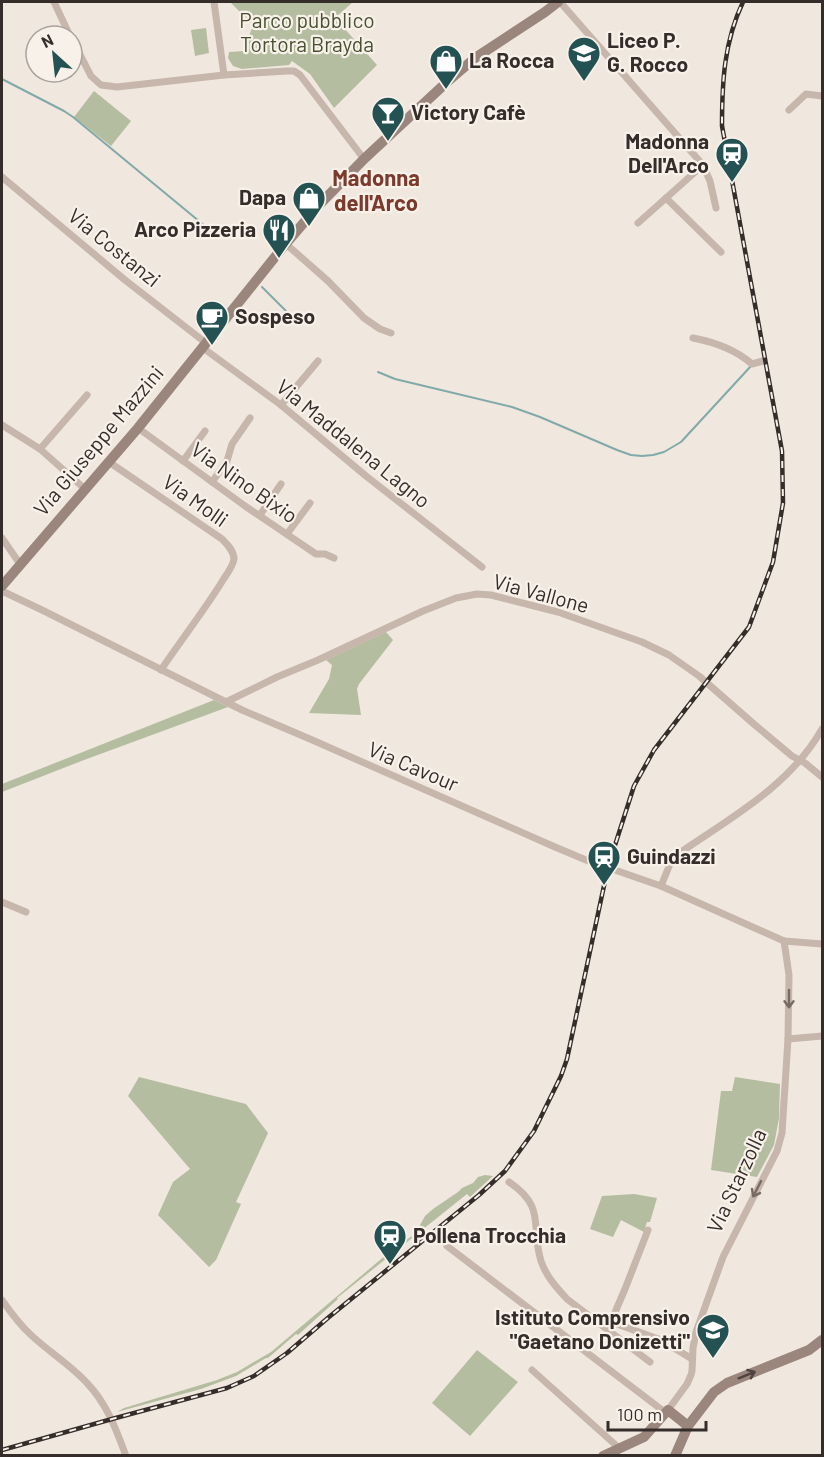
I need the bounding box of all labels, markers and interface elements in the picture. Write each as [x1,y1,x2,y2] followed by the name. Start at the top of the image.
[239,7,375,56] park label: Parco pubblico Tortora Brayda
[24,24,84,84] north arrow
[607,27,688,76] place label: Liceo P. G. Rocco
[38,29,56,51] text: N
[566,35,602,82] school or university icon: Liceo P. G. Rocco
[428,43,464,90] shop icon: La Rocca
[469,47,554,72] place label: La Rocca
[370,95,406,142] bar icon: Victory Cafè
[411,99,526,124] place label: Victory Cafè
[625,128,709,177] place label: Madonna Dell'Arco
[714,136,750,183] station icon: Madonna Dell'Arco
[332,164,420,215] district label: Madonna dell'Arco
[291,180,327,227] shop icon: Dapa
[239,184,286,209] place label: Dapa
[64,202,166,292] street label: Via Costanzi
[261,212,297,259] restaurant icon: Arco Pizzeria
[134,216,256,241] place label: Arco Pizzeria
[194,299,230,346] cafe icon: Sospeso
[235,303,315,328] place label: Sospeso
[28,360,168,520] street label: Via Giuseppe Mazzini
[272,373,436,513] street label: Via Maddalena Lagno
[187,436,303,528] street label: Via Nino Bixio
[158,468,233,531] street label: Via Molli
[491,568,592,617] street label: Via Vallone
[365,735,463,796] street label: Via Cavour
[586,839,622,886] station icon: Guindazzi
[627,843,716,868] place label: Guindazzi
[783,989,795,1009] one-way arrow
[701,1124,771,1236] street label: Via Starzolla
[751,1179,763,1197] one-way arrow
[372,1218,408,1265] station icon: Pollena Trocchia
[413,1222,566,1247] place label: Pollena Trocchia
[495,1304,690,1353] place label: Istituto Comprensivo "Gaetano Donizetti"
[695,1312,731,1359] school or university icon: Istituto Comprensivo "Gaetano Donizetti"
[737,1369,756,1380] one-way arrow
[608,1394,706,1432] scale bar
[617,1403,662,1425] text: 100 m

